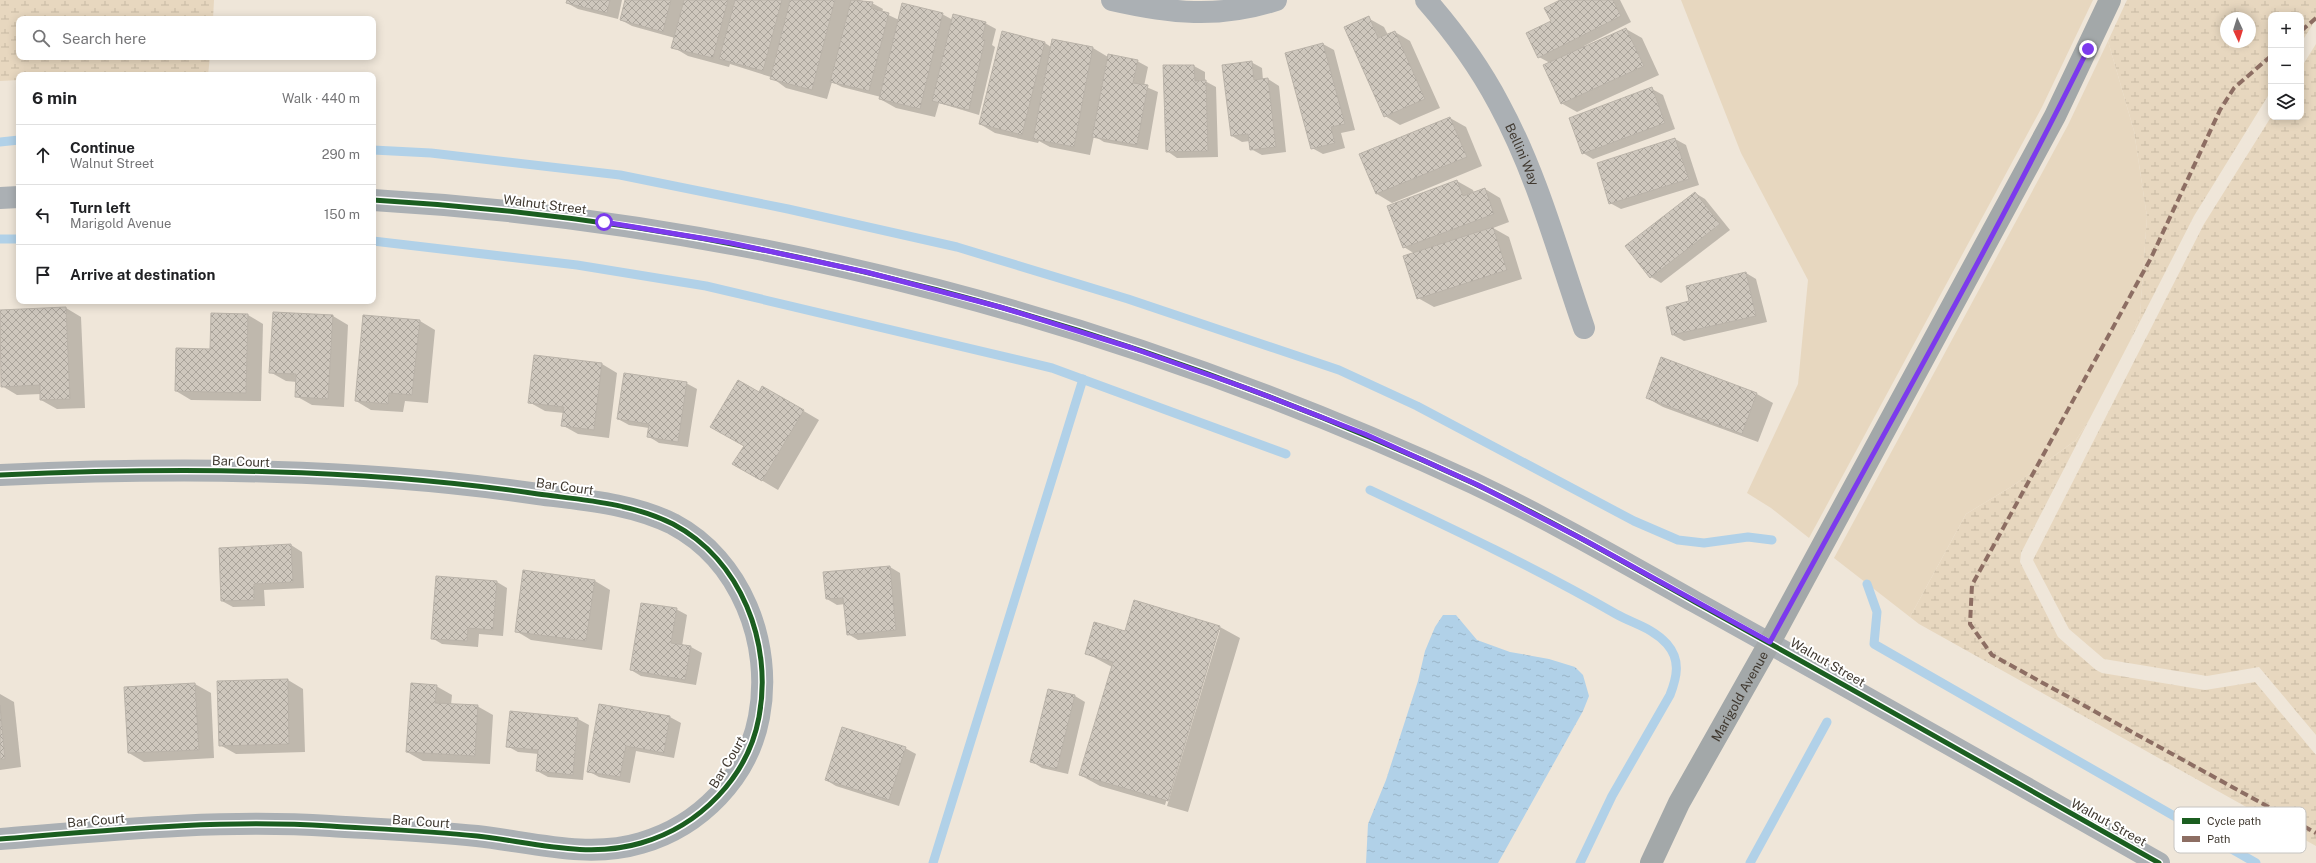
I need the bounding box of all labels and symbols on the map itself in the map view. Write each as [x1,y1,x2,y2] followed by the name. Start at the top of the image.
[2220,12,2256,48] north arrow
[2079,40,2097,58] route end
[1502,121,1542,188] street label: Bellini Way
[502,192,588,217] street label: Walnut Street
[595,213,613,231] route start
[212,453,270,470] street label: Bar Court
[535,475,595,498] street label: Bar Court
[1788,635,1868,690] street label: Walnut Street
[1708,648,1771,744] street label: Marigold Avenue
[706,734,749,791] street label: Bar Court
[2068,795,2149,849] street label: Walnut Street
[2174,807,2306,853] legend
[67,810,126,830] street label: Bar Court
[392,812,450,831] street label: Bar Court
[2207,815,2261,827] text: Cycle path
[2207,833,2230,845] text: Path

